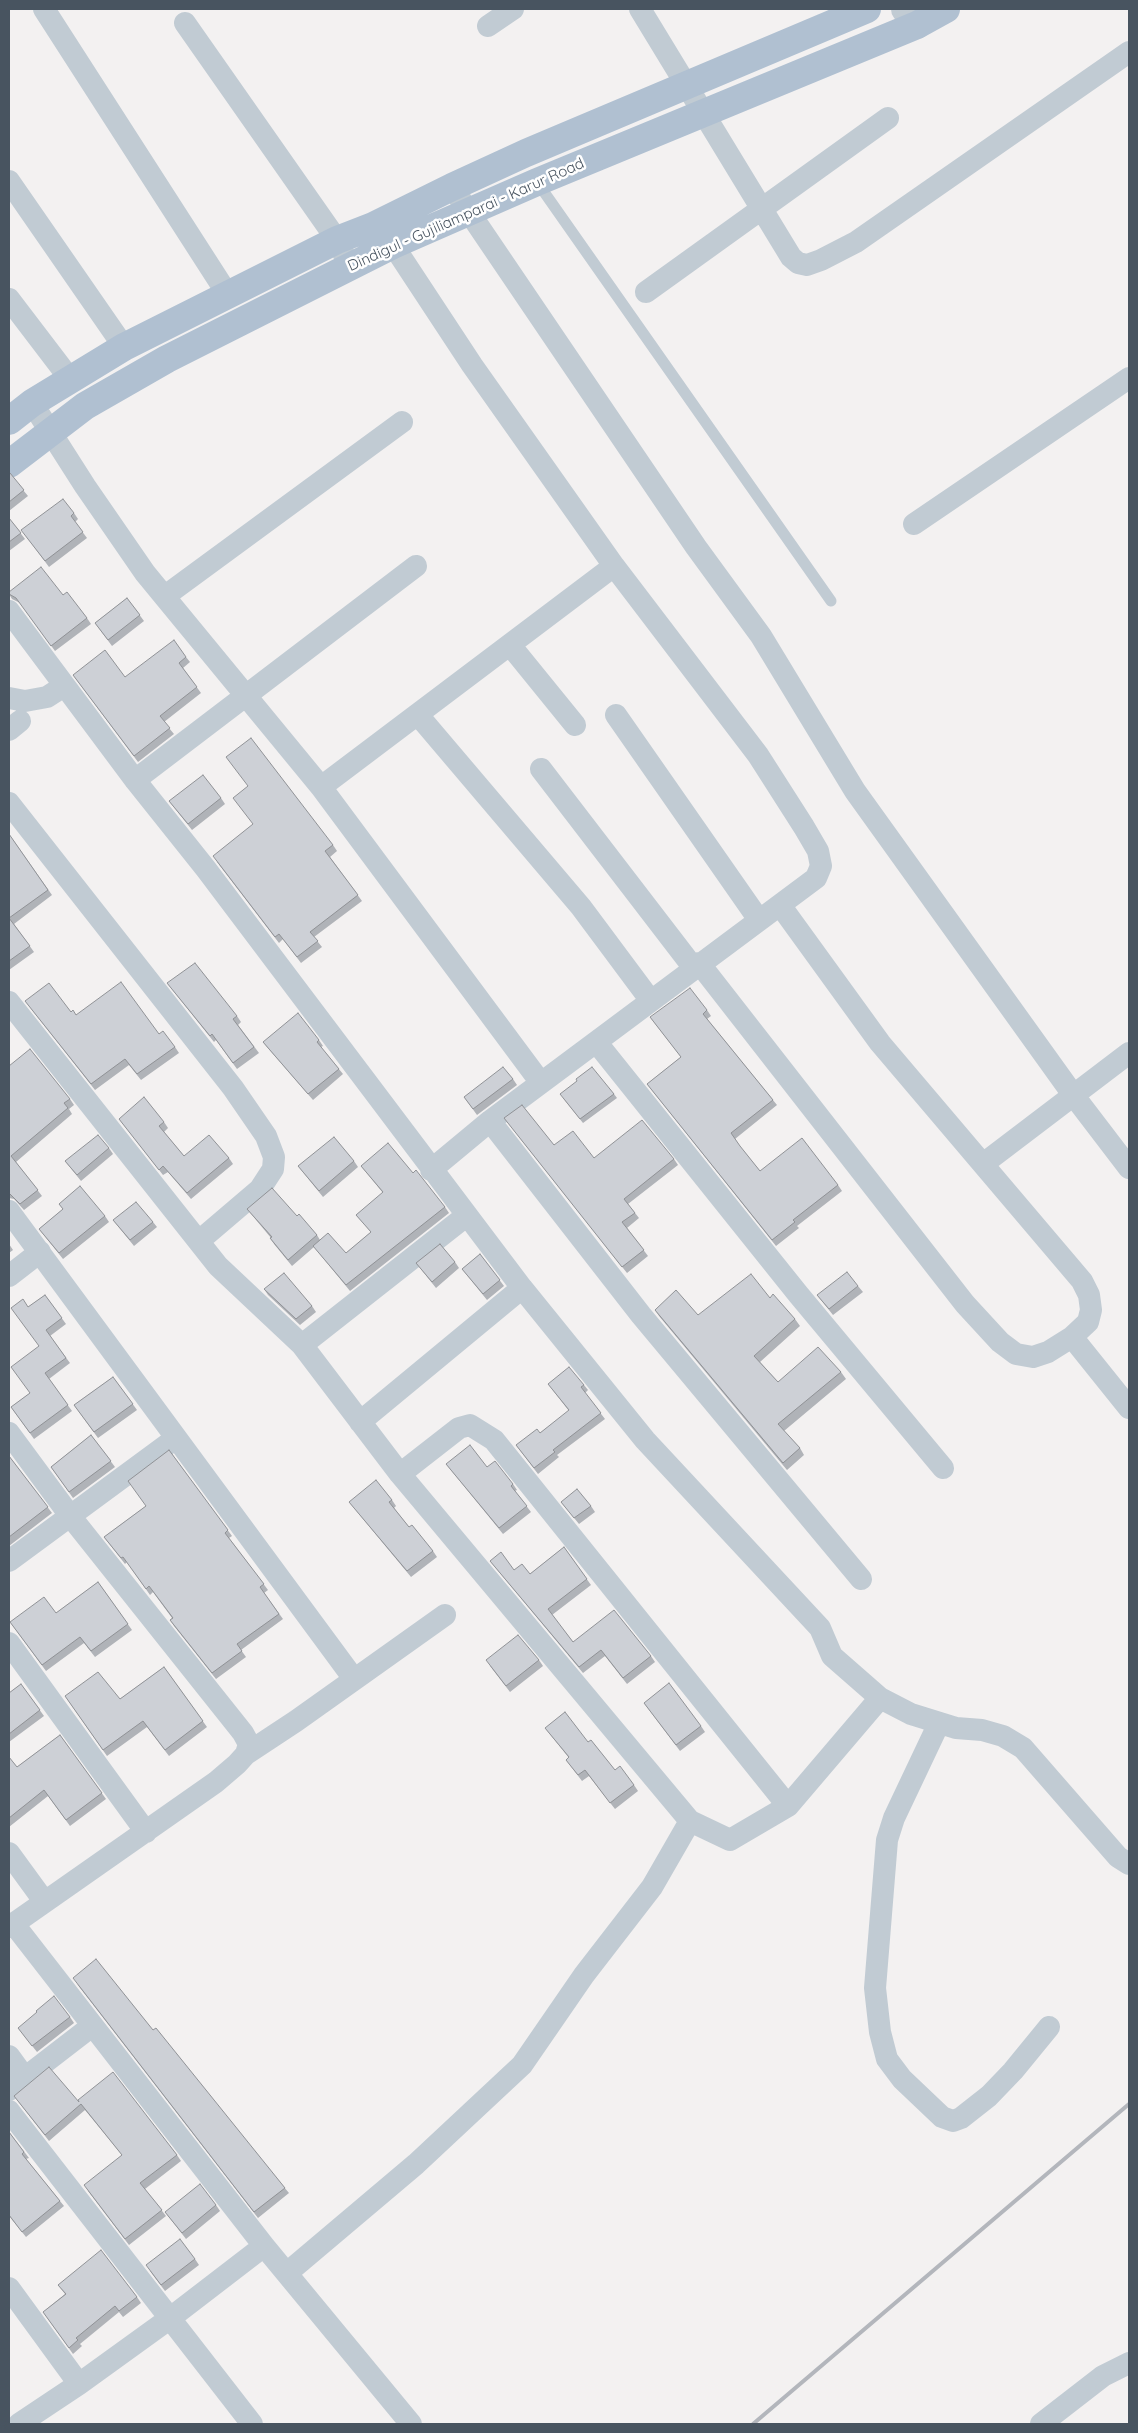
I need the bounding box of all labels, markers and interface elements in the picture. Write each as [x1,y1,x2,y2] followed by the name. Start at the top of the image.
[345,155,587,275] street label: Dindigul - Gujiliamparai - Karur Road

